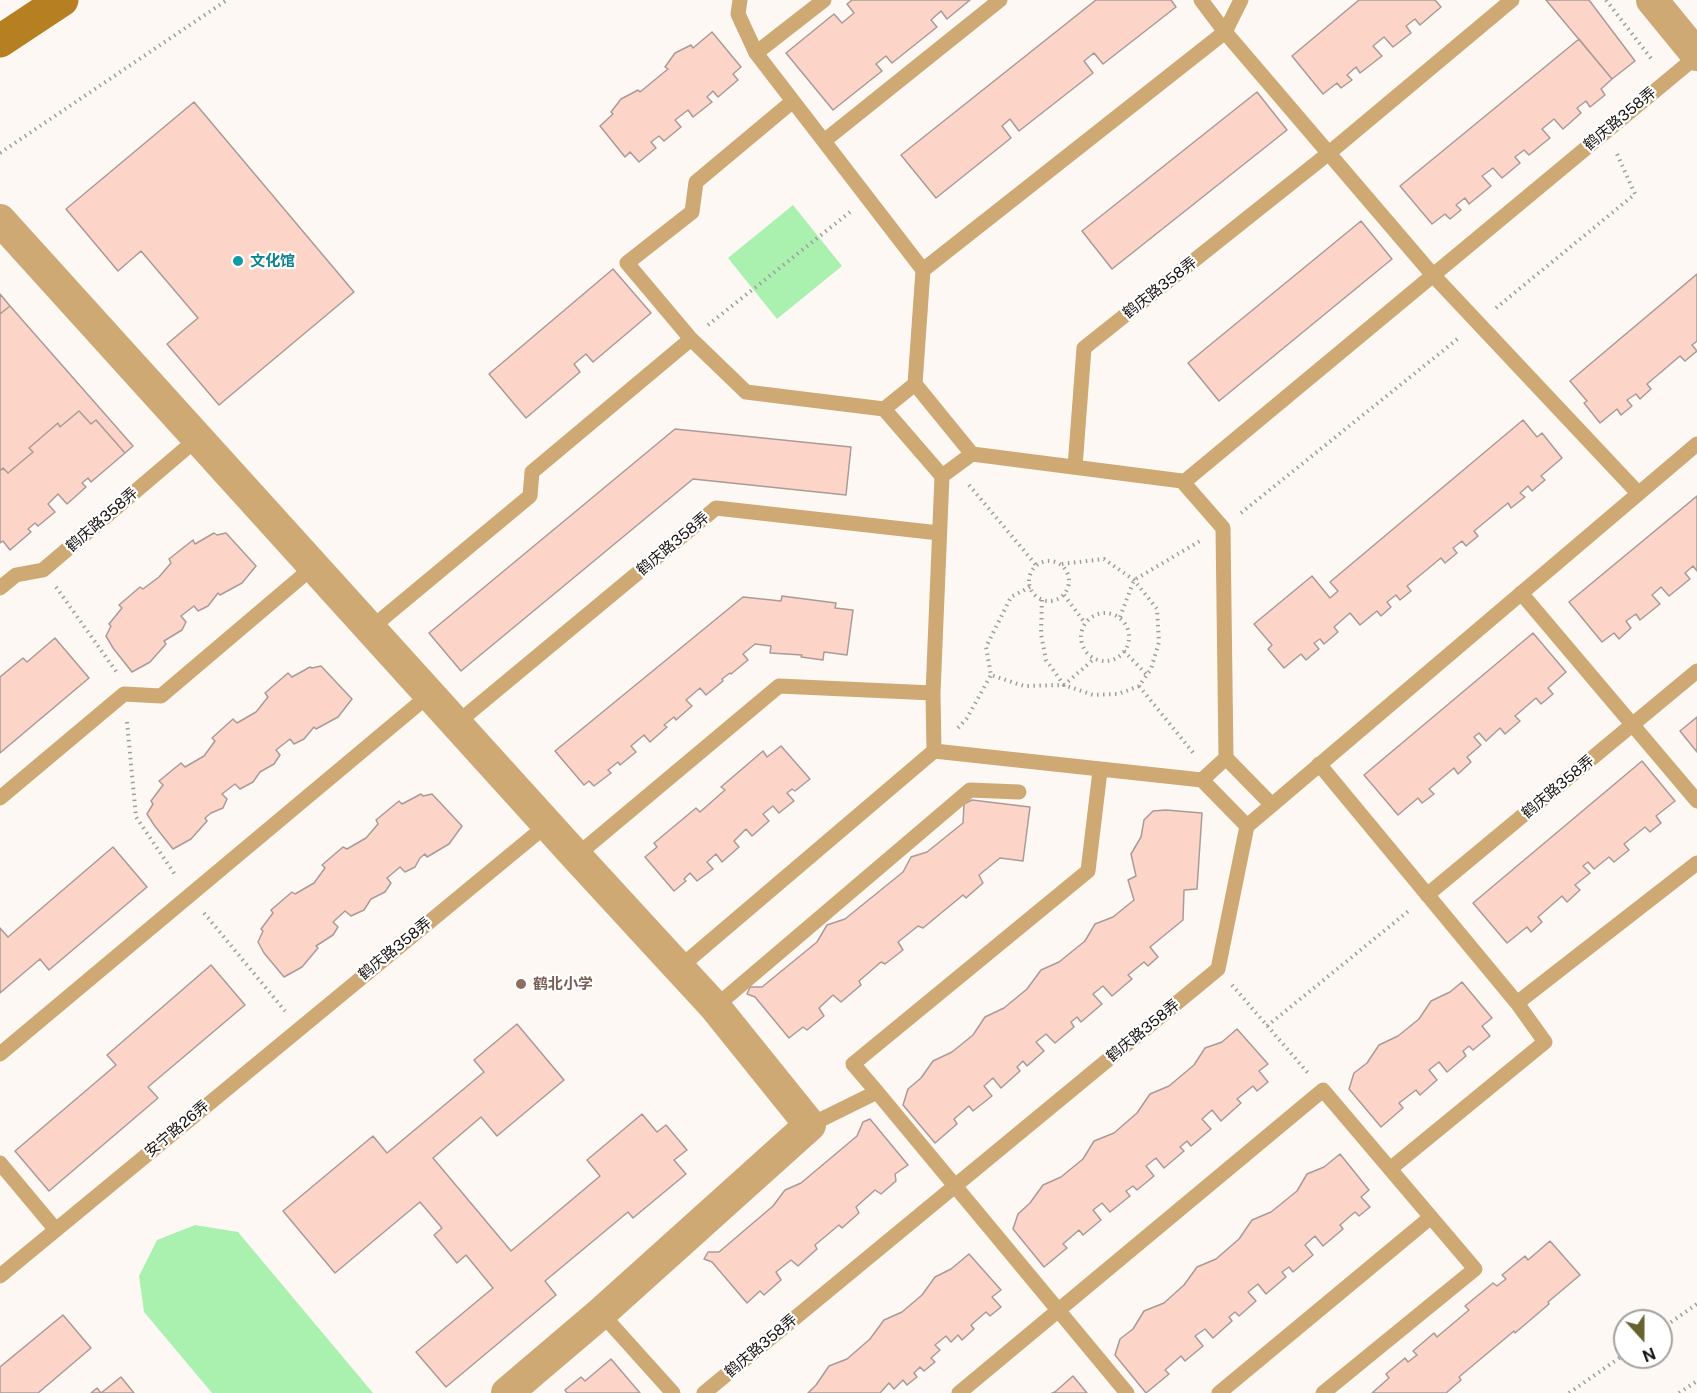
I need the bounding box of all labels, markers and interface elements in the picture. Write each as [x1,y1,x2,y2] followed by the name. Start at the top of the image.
[1580,84,1660,154] street label: 鹤庆路358弄
[250,252,295,270] place label: 文化馆
[231,254,245,268] marker: 文化馆
[1119,254,1201,322] street label: 鹤庆路358弄
[63,484,141,556] street label: 鹤庆路358弄
[633,509,713,579] street label: 鹤庆路358弄
[1518,752,1598,822] street label: 鹤庆路358弄
[355,914,435,984] street label: 鹤庆路358弄
[533,975,593,993] place label: 鹤北小学
[514,977,528,991] marker: 鹤北小学
[1103,996,1183,1066] street label: 鹤庆路358弄
[141,1097,213,1161] street label: 安宁路26弄
[1613,1309,1673,1369] north arrow
[721,1311,801,1381] street label: 鹤庆路358弄
[1640,1343,1658,1366] text: N

